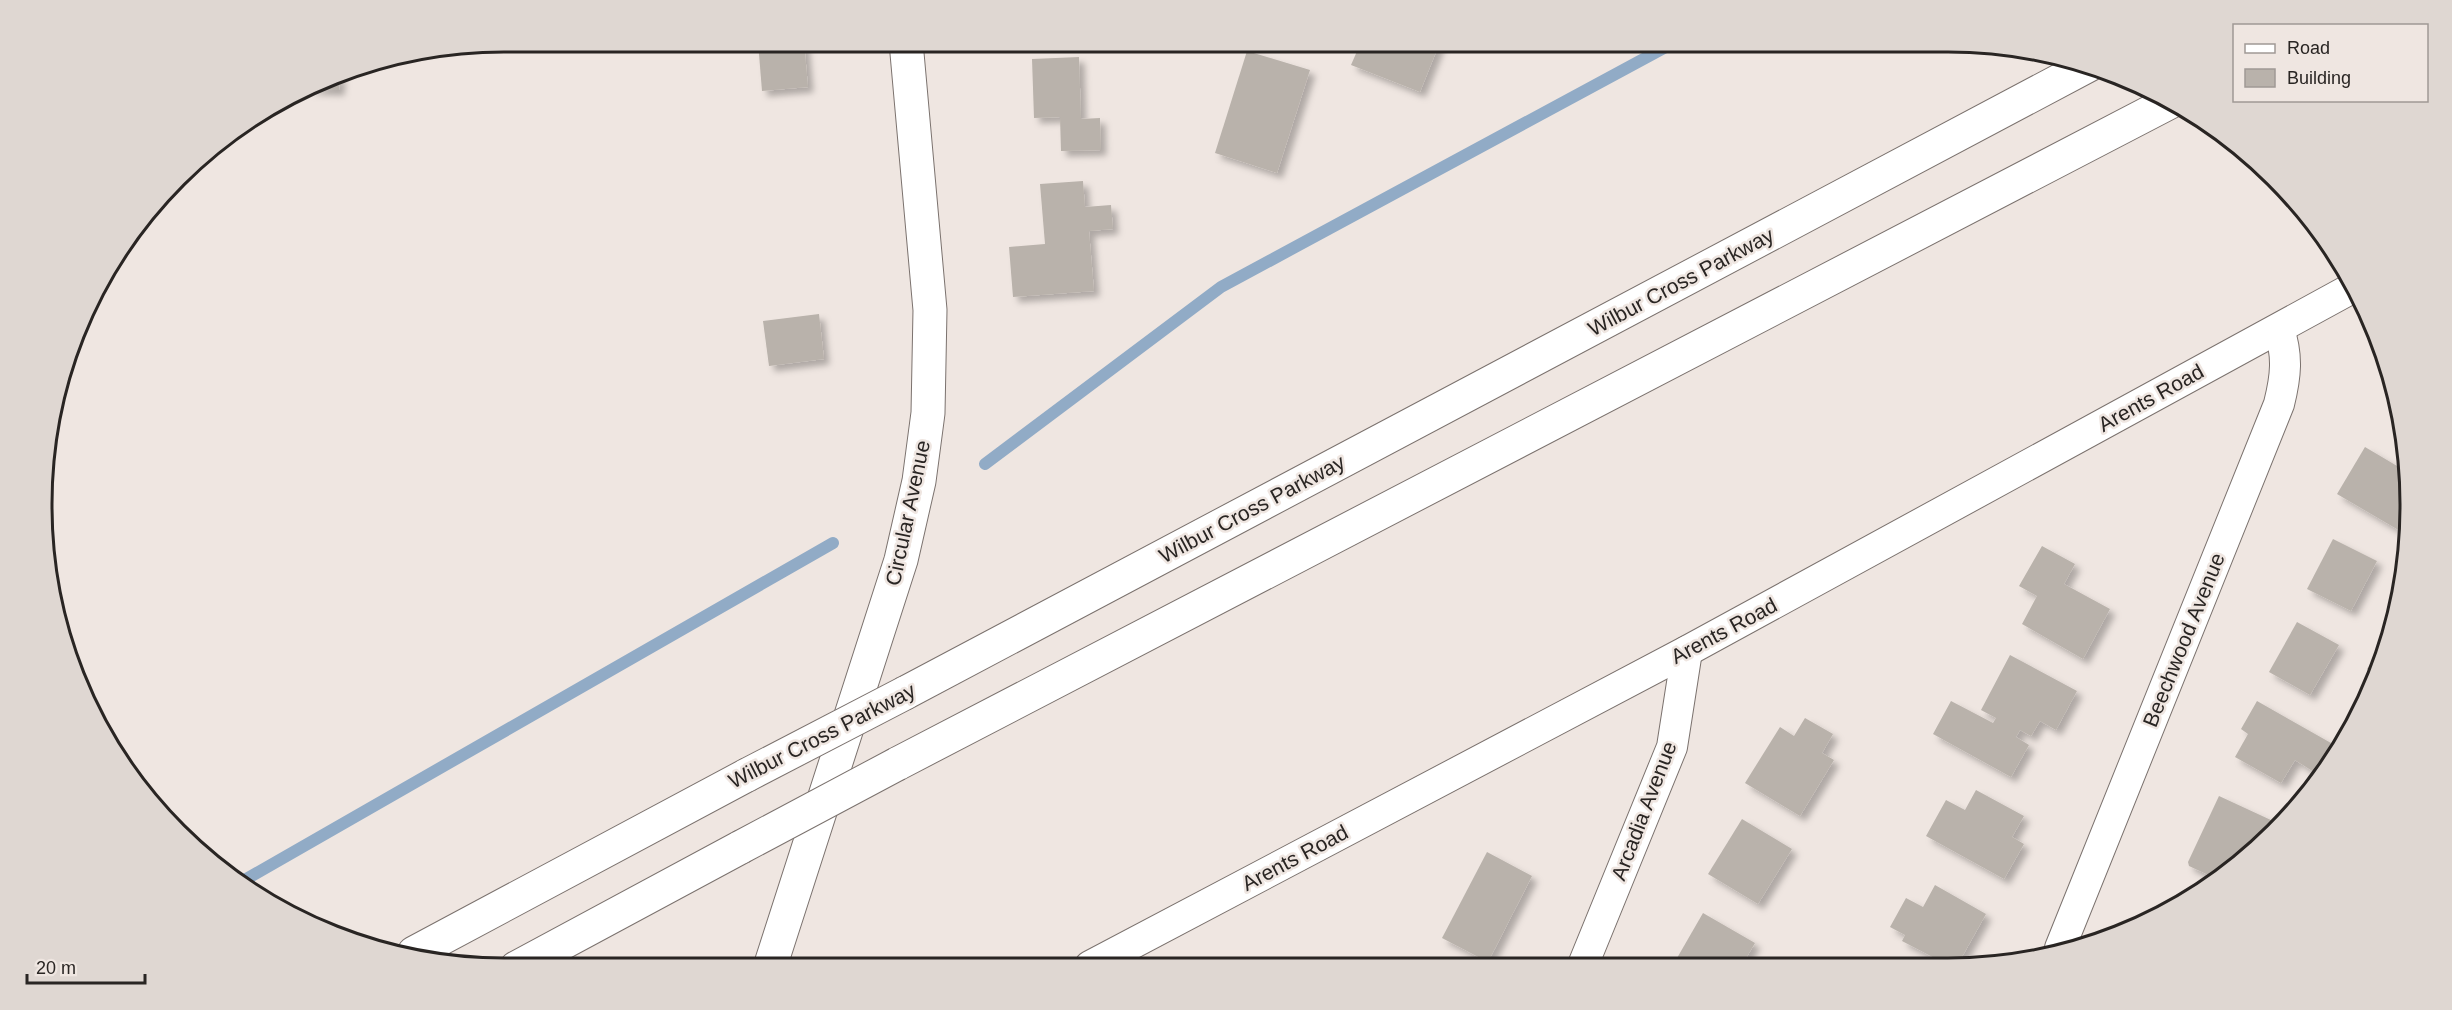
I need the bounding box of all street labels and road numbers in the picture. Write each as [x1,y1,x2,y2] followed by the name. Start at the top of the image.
[1584,223,1778,340] street label: Wilbur Cross Parkway
[2094,359,2207,436] street label: Arents Road
[881,438,934,588] street label: Circular Avenue
[1155,450,1349,567] street label: Wilbur Cross Parkway
[2138,550,2229,730] street label: Beechwood Avenue
[1667,593,1781,668] street label: Arents Road
[725,678,919,793] street label: Wilbur Cross Parkway
[1607,738,1681,883] street label: Arcadia Avenue
[1238,820,1352,895] street label: Arents Road

